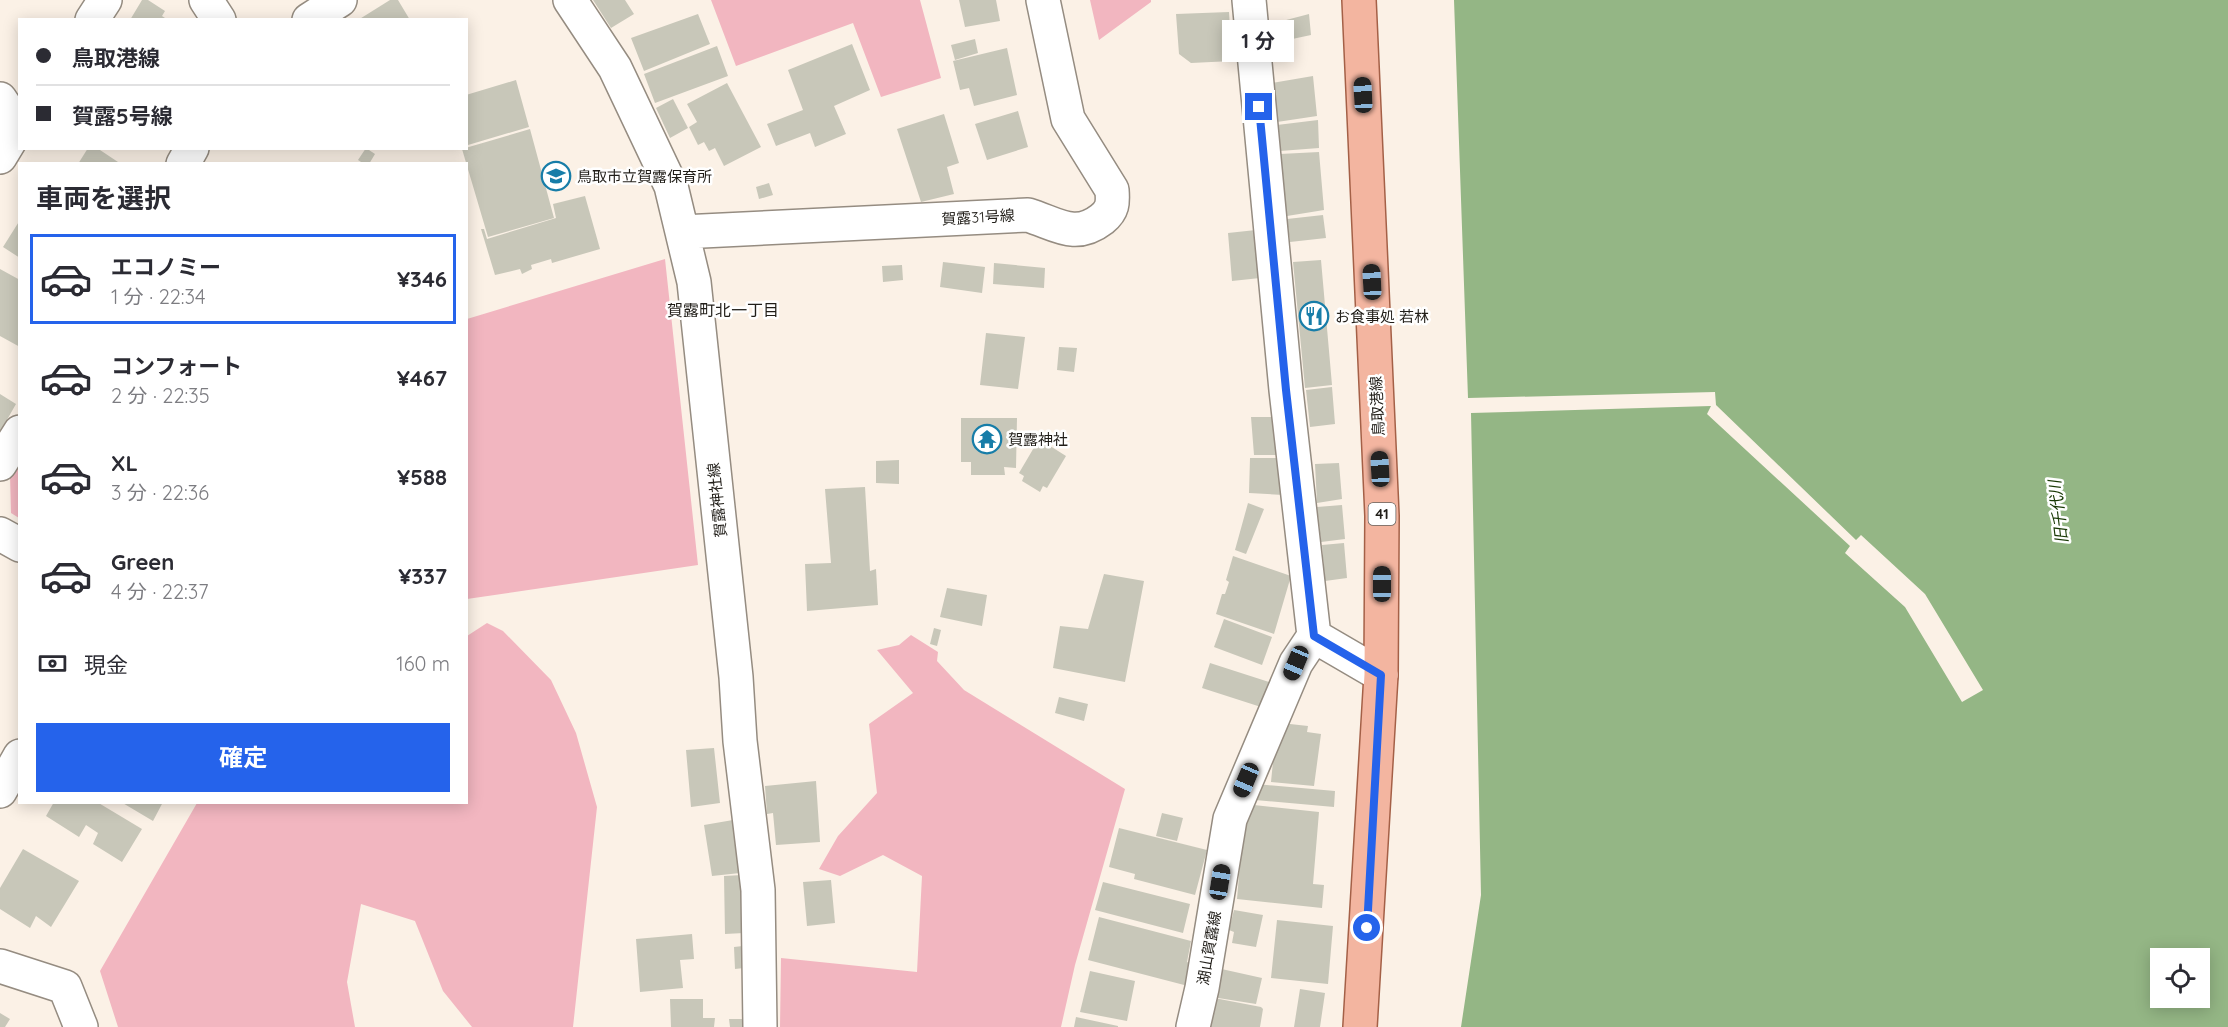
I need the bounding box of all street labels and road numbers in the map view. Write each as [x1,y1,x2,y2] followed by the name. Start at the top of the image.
[941,206,1015,228] street label: 賀露31号線
[1366,376,1388,436] street label: 鳥取港線
[704,462,730,538] street label: 賀露神社線
[1368,503,1396,525] road number: 41
[1193,909,1225,987] street label: 湖山賀露線

